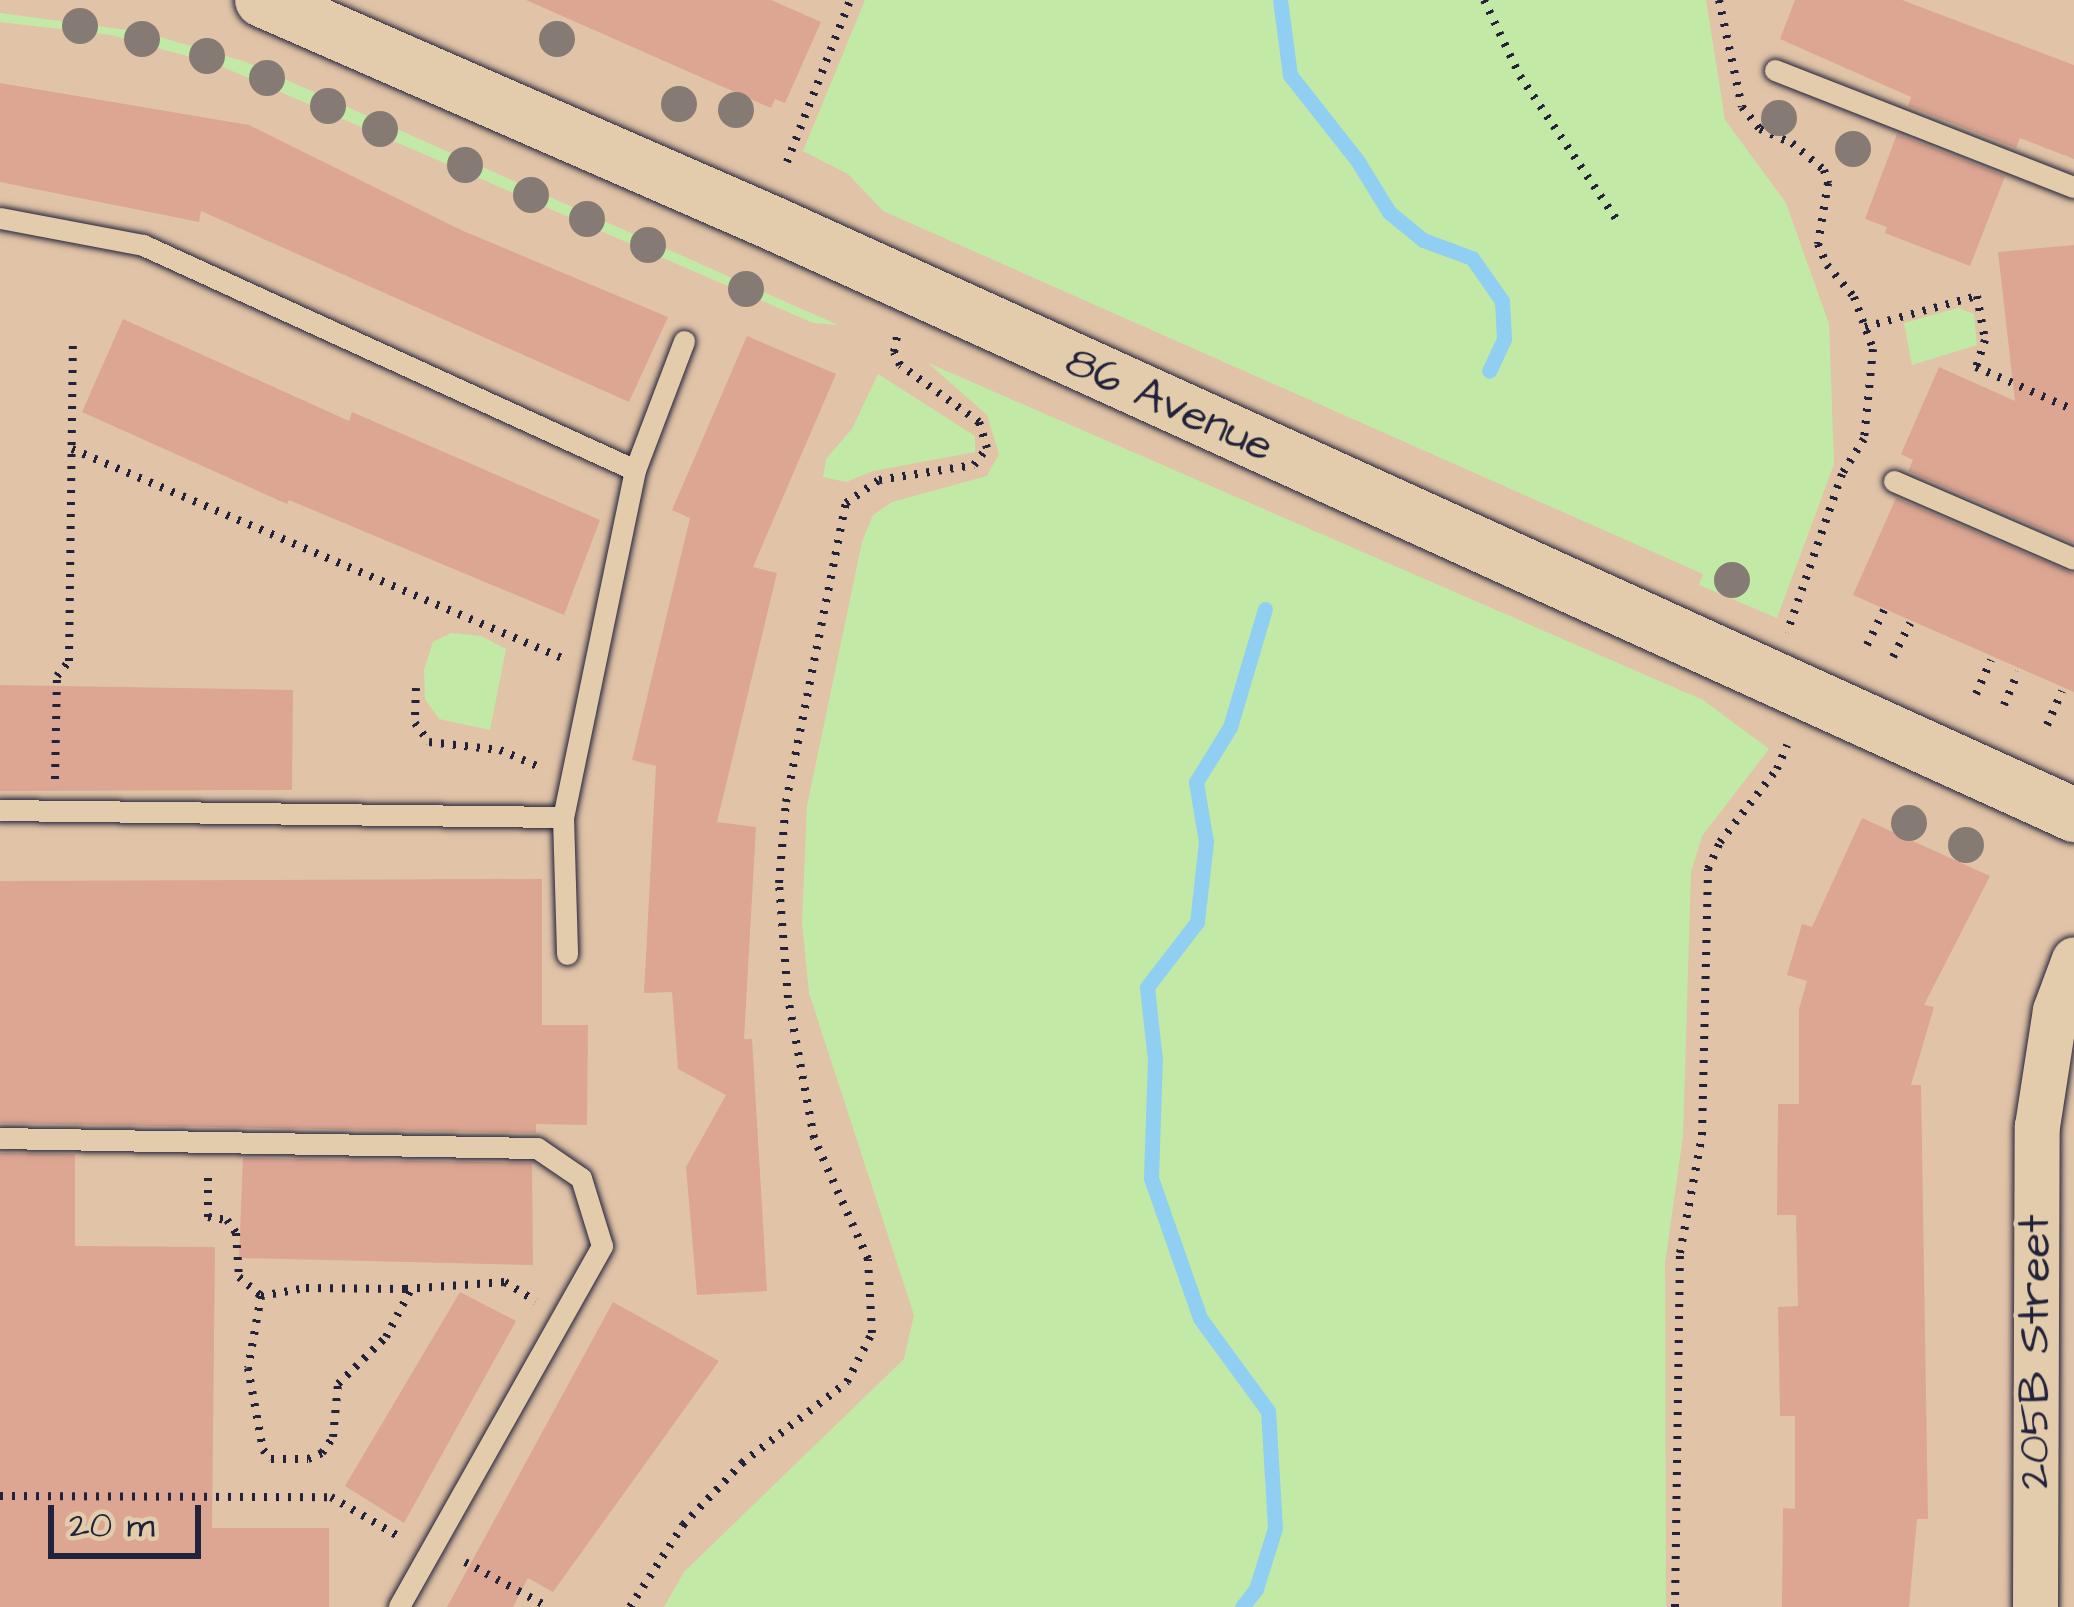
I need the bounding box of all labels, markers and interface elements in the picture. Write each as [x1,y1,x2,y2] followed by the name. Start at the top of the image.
[1057,335,1281,475] street label: 86 Avenue
[2009,1215,2063,1489] street label: 205B Street
[54,1481,207,1555] scale bar
[69,1500,155,1551] text: 20 m

